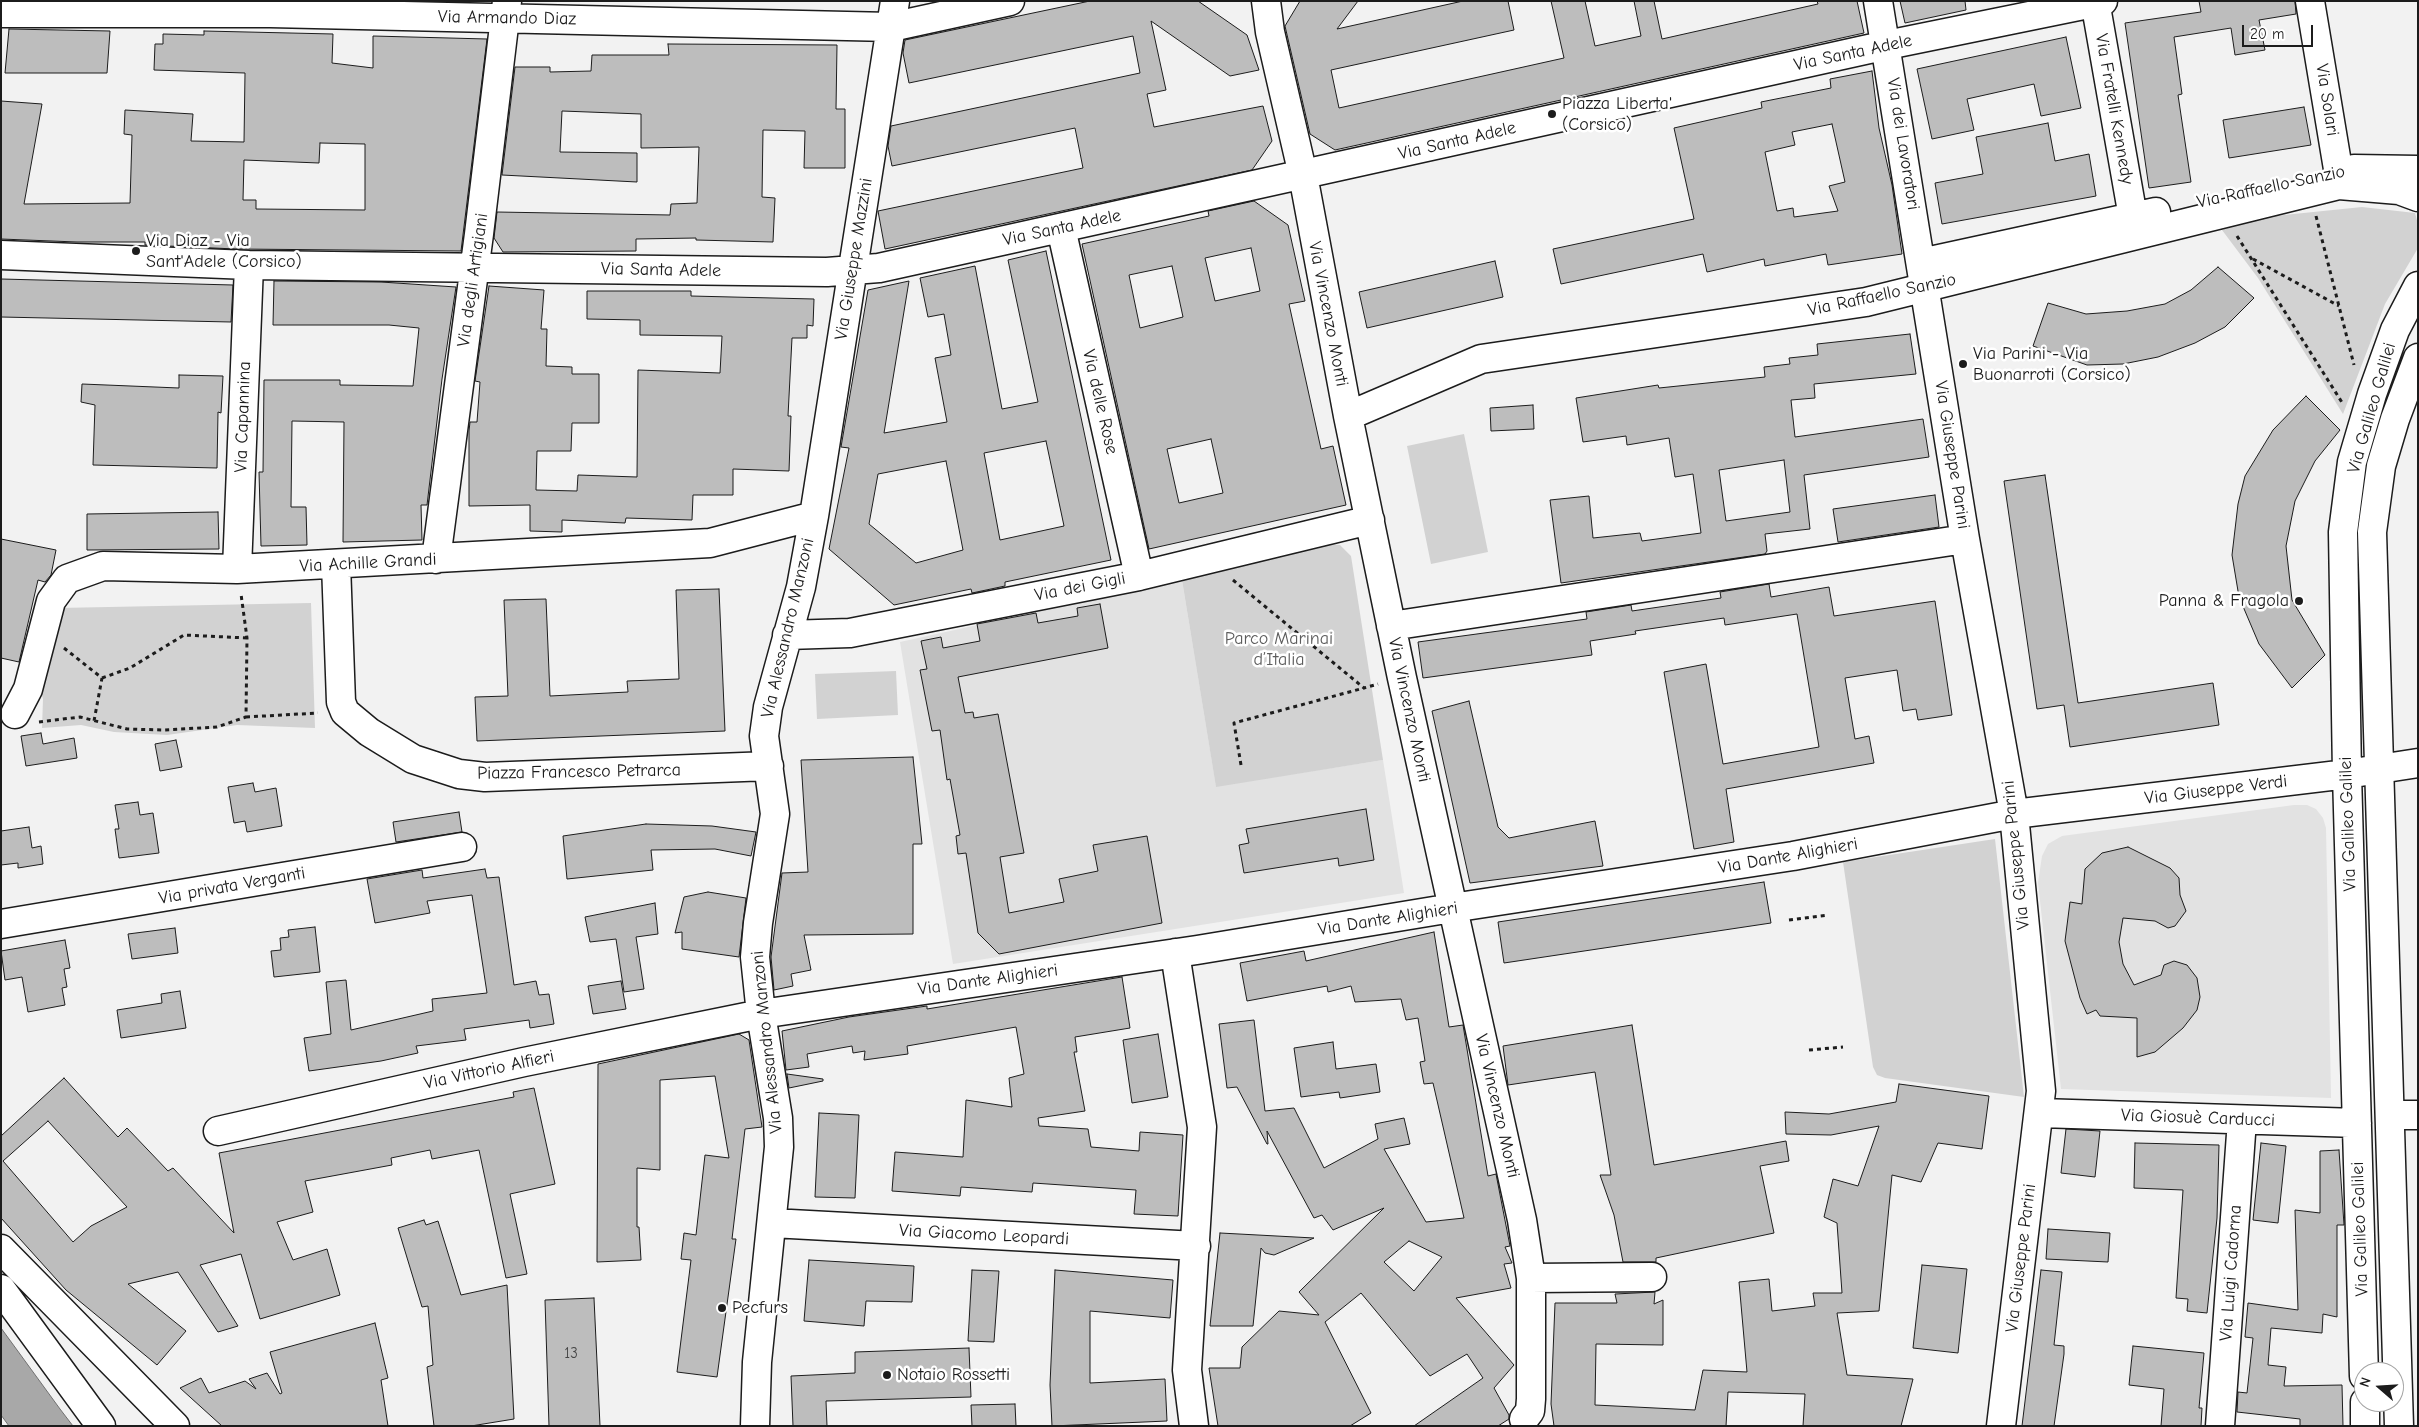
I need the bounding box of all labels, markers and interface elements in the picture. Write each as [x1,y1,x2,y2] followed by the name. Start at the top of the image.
[438,6,576,30] street label: Via Armando Diaz
[2244,15,2315,47] scale bar
[2250,25,2284,43] text: 20 m
[1792,30,1914,76] street label: Via Santa Adele
[2090,32,2138,186] street label: Via Fratelli Kennedy
[2311,62,2343,138] street label: Via Solari
[1882,76,1924,212] street label: Via dei Lavoratori
[1562,93,1672,136] place label: Piazza Liberta' (Corsico)
[1546,108,1558,120] marker: Piazza Liberta' (Corsico)
[1396,117,1518,165] street label: Via Santa Adele
[2195,161,2347,213] street label: Via Raffaello Sanzio
[831,176,877,342] street label: Via Giuseppe Mazzini
[1001,205,1123,251] street label: Via Santa Adele
[453,212,493,348] street label: Via degli Artigiani
[146,230,302,272] place label: Via Diaz - Via Sant'Adele (Corsico)
[1303,240,1353,388] street label: Via Vincenzo Monti
[130,245,142,257] marker: Via Diaz - Via Sant'Adele (Corsico)
[601,258,721,282] street label: Via Santa Adele
[1806,269,1958,321] street label: Via Raffaello Sanzio
[2343,340,2401,476] street label: Via Galileo Galilei
[1973,343,2131,386] place label: Via Parini - Via Buonarroti (Corsico)
[1077,348,1123,456] street label: Via delle Rose
[1957,358,1969,370] marker: Via Parini - Via Buonarroti (Corsico)
[230,361,256,473] street label: Via Capannina
[1930,379,1974,531] street label: Via Giuseppe Parini
[757,536,819,720] street label: Via Alessandro Manzoni
[299,549,437,577] street label: Via Achille Grandi
[1033,568,1127,606] street label: Via dei Gigli
[2159,590,2289,612] place label: Panna & Fragola
[2293,595,2305,607] marker: Panna & Fragola
[1225,628,1333,670] park label: Parco Marinai d’Italia
[1383,636,1435,784] street label: Via Vincenzo Monti
[2335,756,2361,892] street label: Via Galileo Galilei
[477,759,681,785] street label: Piazza Francesco Petrarca
[2143,771,2289,809] street label: Via Giuseppe Verdi
[1997,779,2035,931] street label: Via Giuseppe Parini
[1717,833,1859,879] street label: Via Dante Alighieri
[157,862,307,910] street label: Via privata Verganti
[1317,897,1459,941] street label: Via Dante Alighieri
[747,949,787,1135] street label: Via Alessandro Manzoni
[917,959,1059,1001] street label: Via Dante Alighieri
[1470,1032,1524,1180] street label: Via Vincenzo Monti
[422,1046,556,1094] street label: Via Vittorio Alfieri
[2121,1105,2275,1131] street label: Via Giosuè Carducci
[2347,1161,2373,1297] street label: Via Galileo Galilei
[2001,1182,2041,1334] street label: Via Giuseppe Parini
[2215,1204,2247,1342] street label: Via Luigi Cadorna
[898,1220,1070,1250] street label: Via Giacomo Leopardi
[732,1297,788,1319] place label: Pecfurs
[716,1302,728,1314] marker: Pecfurs
[564,1345,578,1363] house number: 13
[2354,1362,2404,1412] north arrow
[897,1364,1010,1386] place label: Notaio Rossetti
[881,1369,893,1381] marker: Notaio Rossetti
[2356,1375,2375,1389] text: N

